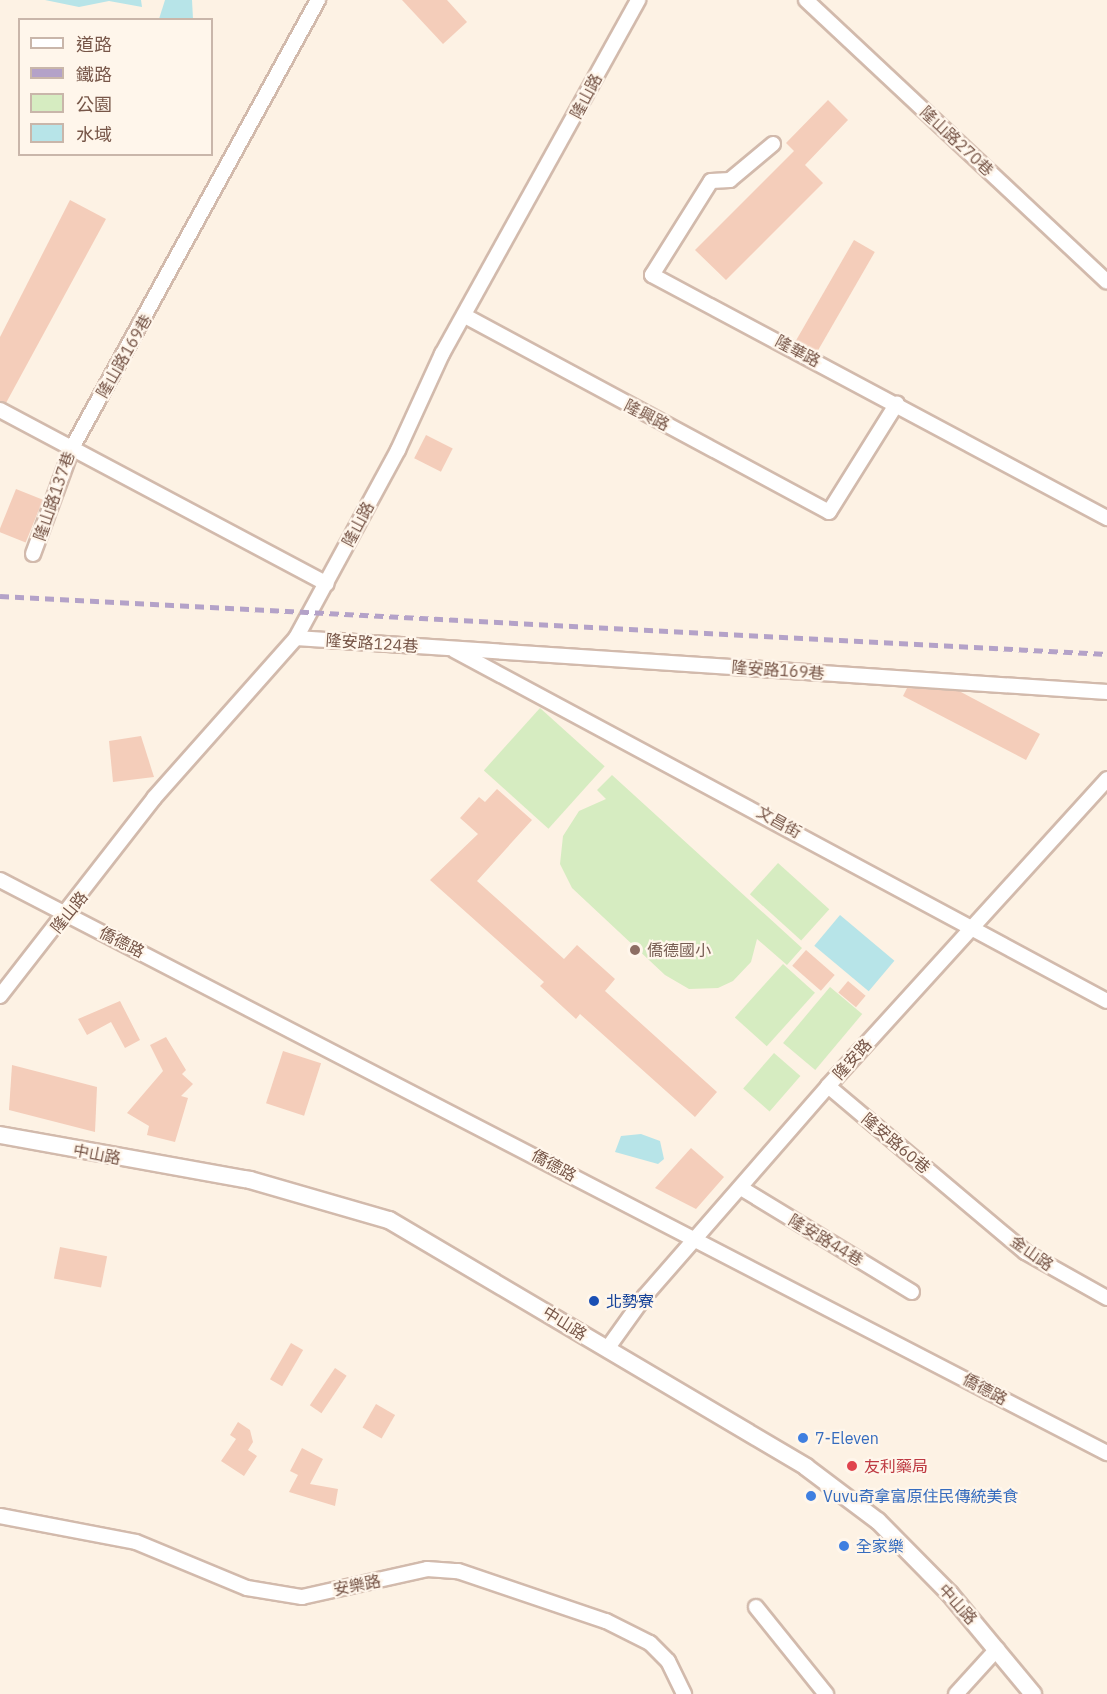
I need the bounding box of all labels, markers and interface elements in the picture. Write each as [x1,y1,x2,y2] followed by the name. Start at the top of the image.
[18,18,213,156] legend
[76,33,112,56] text: 道路
[76,63,112,86] text: 鐵路
[566,70,606,122] street label: 隆山路
[76,93,112,116] text: 公園
[917,102,997,180] street label: 隆山路270巷
[76,123,112,146] text: 水域
[92,311,156,401] street label: 隆山路169巷
[772,331,824,371] street label: 隆華路
[621,396,673,434] street label: 隆興路
[30,449,78,543] street label: 隆山路137巷
[338,498,378,550] street label: 隆山路
[325,630,419,656] street label: 隆安路124巷
[731,657,825,683] street label: 隆安路169巷
[753,802,805,842] street label: 文昌街
[46,887,92,937] street label: 隆山路
[96,923,148,961] street label: 僑德路
[647,940,711,960] place label: 僑德國小
[628,943,642,957] marker: 僑德國小
[829,1035,875,1083] street label: 隆安路
[858,1109,934,1177] street label: 隆安路60巷
[72,1140,122,1168] street label: 中山路
[528,1145,580,1185] street label: 僑德路
[785,1210,867,1270] street label: 隆安路44巷
[1007,1231,1057,1275] street label: 金山路
[606,1291,654,1311] place label: 北勢寮
[587,1294,601,1308] marker: 北勢寮
[540,1302,590,1344] street label: 中山路
[959,1369,1011,1409] street label: 僑德路
[815,1428,879,1448] place label: 7-Eleven
[796,1431,810,1445] marker: 7-Eleven
[864,1456,928,1476] place label: 友利藥局
[845,1459,859,1473] marker: 友利藥局
[823,1486,1018,1506] place label: Vuvu奇拿富原住民傳統美食
[804,1489,818,1503] marker: Vuvu奇拿富原住民傳統美食
[856,1536,904,1556] place label: 全家樂
[837,1539,851,1553] marker: 全家樂
[332,1571,382,1599] street label: 安樂路
[935,1580,981,1628] street label: 中山路

